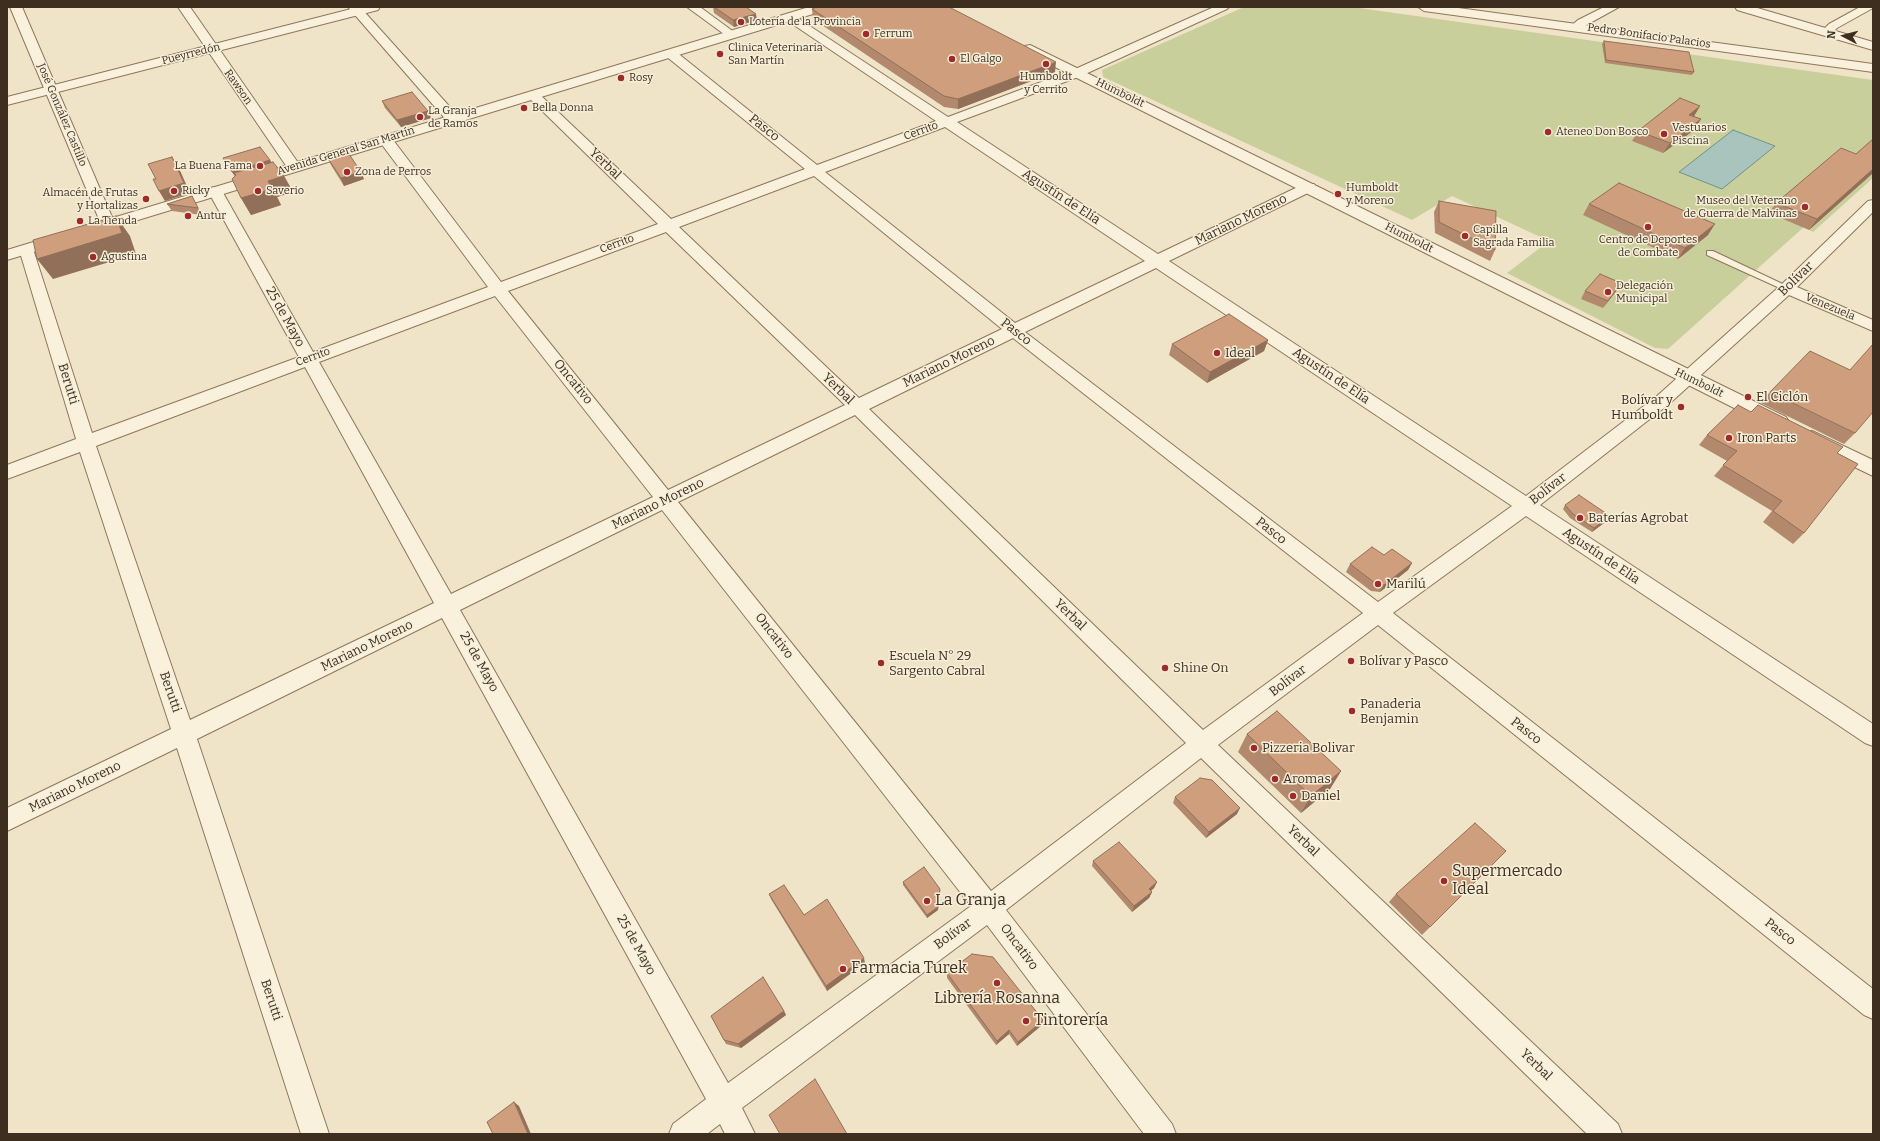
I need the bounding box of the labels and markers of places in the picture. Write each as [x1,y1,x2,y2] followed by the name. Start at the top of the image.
[749,15,861,29] place label: Lotería de la Provincia
[736,17,746,27] marker: Lotería de la Provincia
[874,27,913,41] place label: Ferrum
[861,29,871,39] marker: Ferrum
[728,41,823,67] place label: Clinica Veterinaria San Martín
[715,49,725,59] marker: Clinica Veterinaria San Martín
[960,52,1002,66] place label: El Galgo
[947,54,957,64] marker: El Galgo
[1041,59,1051,69] marker: Humboldt y Cerrito
[1020,70,1072,96] place label: Humboldt y Cerrito
[629,71,653,85] place label: Rosy
[616,73,626,83] marker: Rosy
[532,101,593,115] place label: Bella Donna
[519,103,529,113] marker: Bella Donna
[428,104,478,130] place label: La Granja de Ramos
[415,112,425,122] marker: La Granja de Ramos
[1672,121,1726,147] place label: Vestuarios Piscina
[1556,125,1648,139] place label: Ateneo Don Bosco
[1543,127,1553,137] marker: Ateneo Don Bosco
[1659,129,1669,139] marker: Vestuarios Piscina
[175,159,252,173] place label: La Buena Fama
[255,161,265,171] marker: La Buena Fama
[355,165,431,179] place label: Zona de Perros
[342,167,352,177] marker: Zona de Perros
[1346,181,1398,207] place label: Humboldt y Moreno
[182,184,210,198] place label: Ricky
[266,184,304,198] place label: Saverio
[43,186,138,212] place label: Almacén de Frutas y Hortalizas
[169,186,179,196] marker: Ricky
[253,186,263,196] marker: Saverio
[1333,189,1343,199] marker: Humboldt y Moreno
[141,194,151,204] marker: Almacén de Frutas y Hortalizas
[1683,194,1797,220] place label: Museo del Veterano de Guerra de Malvinas
[1800,202,1810,212] marker: Museo del Veterano de Guerra de Malvinas
[196,209,226,223] place label: Antur
[183,211,193,221] marker: Antur
[88,214,137,228] place label: La Tienda
[75,216,85,226] marker: La Tienda
[1643,222,1653,232] marker: Centro de Deportes de Combate
[1473,223,1554,249] place label: Capilla Sagrada Familia
[1460,231,1470,241] marker: Capilla Sagrada Familia
[1599,233,1697,259] place label: Centro de Deportes de Combate
[101,250,147,264] place label: Agustina
[88,252,98,262] marker: Agustina
[1616,279,1673,305] place label: Delegación Municipal
[1603,287,1613,297] marker: Delegación Municipal
[1225,345,1255,361] place label: Ideal
[1212,348,1222,358] marker: Ideal
[1756,389,1808,405] place label: El Ciclón
[1611,392,1673,423] place label: Bolívar y Humboldt
[1743,392,1753,402] marker: El Ciclón
[1676,402,1686,412] marker: Bolívar y Humboldt
[1737,430,1796,446] place label: Iron Parts
[1724,433,1734,443] marker: Iron Parts
[1588,510,1688,526] place label: Baterías Agrobat
[1575,513,1585,523] marker: Baterías Agrobat
[1386,576,1426,592] place label: Marilú
[1373,579,1383,589] marker: Marilú
[889,648,985,679] place label: Escuela N° 29 Sargento Cabral
[1359,653,1448,669] place label: Bolívar y Pasco
[1346,656,1356,666] marker: Bolívar y Pasco
[876,658,886,668] marker: Escuela N° 29 Sargento Cabral
[1173,660,1228,676] place label: Shine On
[1160,663,1170,673] marker: Shine On
[1360,696,1421,727] place label: Panaderia Benjamin
[1347,706,1357,716] marker: Panaderia Benjamin
[1262,740,1355,756] place label: Pizzeria Bolivar
[1249,743,1259,753] marker: Pizzeria Bolivar
[1283,771,1331,787] place label: Aromas
[1270,774,1280,784] marker: Aromas
[1301,788,1340,804] place label: Daniel
[1288,791,1298,801] marker: Daniel
[1452,862,1562,900] place label: Supermercado Ideal
[1439,876,1449,886] marker: Supermercado Ideal
[935,891,1006,911] place label: La Granja
[922,896,932,906] marker: La Granja
[851,959,967,979] place label: Farmacia Turek
[838,964,848,974] marker: Farmacia Turek
[992,978,1002,988] marker: Librería Rosanna
[934,989,1060,1009] place label: Librería Rosanna
[1034,1011,1108,1031] place label: Tintorería
[1021,1016,1031,1026] marker: Tintorería

